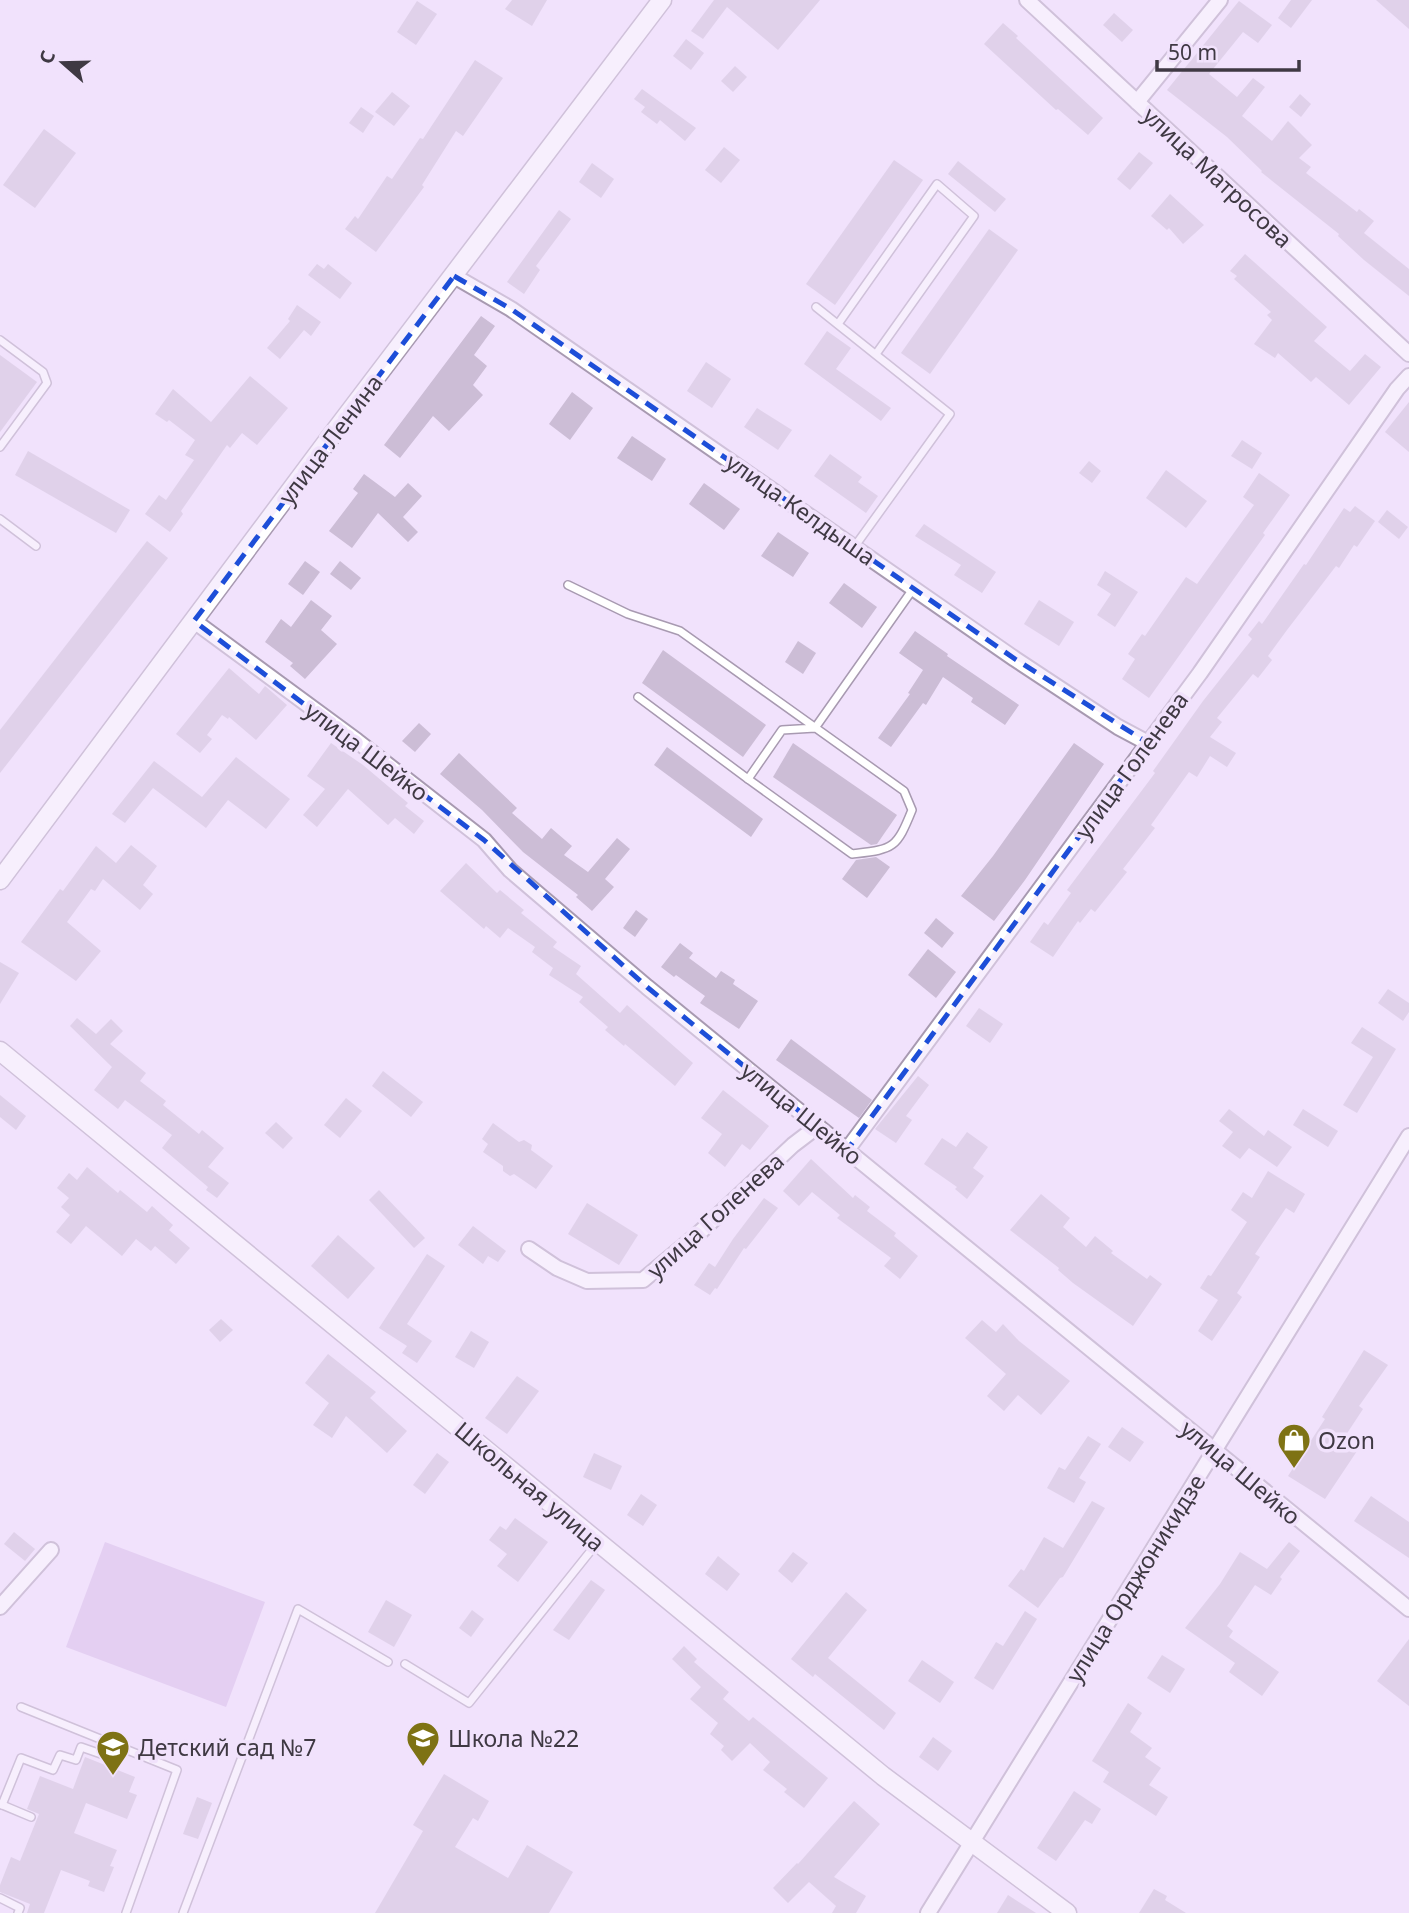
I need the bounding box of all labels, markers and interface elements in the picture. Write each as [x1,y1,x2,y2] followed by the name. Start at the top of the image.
[28,28,98,98] north arrow
[1157,28,1299,72] scale bar
[1168,38,1217,66] text: 50 m
[33,47,61,67] text: С
[1136,99,1300,255] street label: улица Матросова
[271,367,389,511] street label: улица Ленина
[720,445,882,573] street label: улица Келдыша
[1067,685,1195,845] street label: улица Голенева
[299,694,435,808] street label: улица Шейко
[735,1054,869,1172] street label: улица Шейко
[640,1145,790,1285] street label: улица Голенева
[1174,1412,1308,1532] street label: улица Шейко
[448,1414,612,1558] street label: Школьная улица
[1275,1421,1313,1470] shop icon: Ozon
[1318,1424,1375,1456] place label: Ozon
[1058,1468,1212,1688] street label: улица Орджоникидзе
[404,1719,442,1768] school or university icon: Школа №22
[448,1722,579,1754] place label: Школа №22
[94,1728,132,1777] school or university icon: Детский сад №7
[138,1731,316,1763] place label: Детский сад №7

